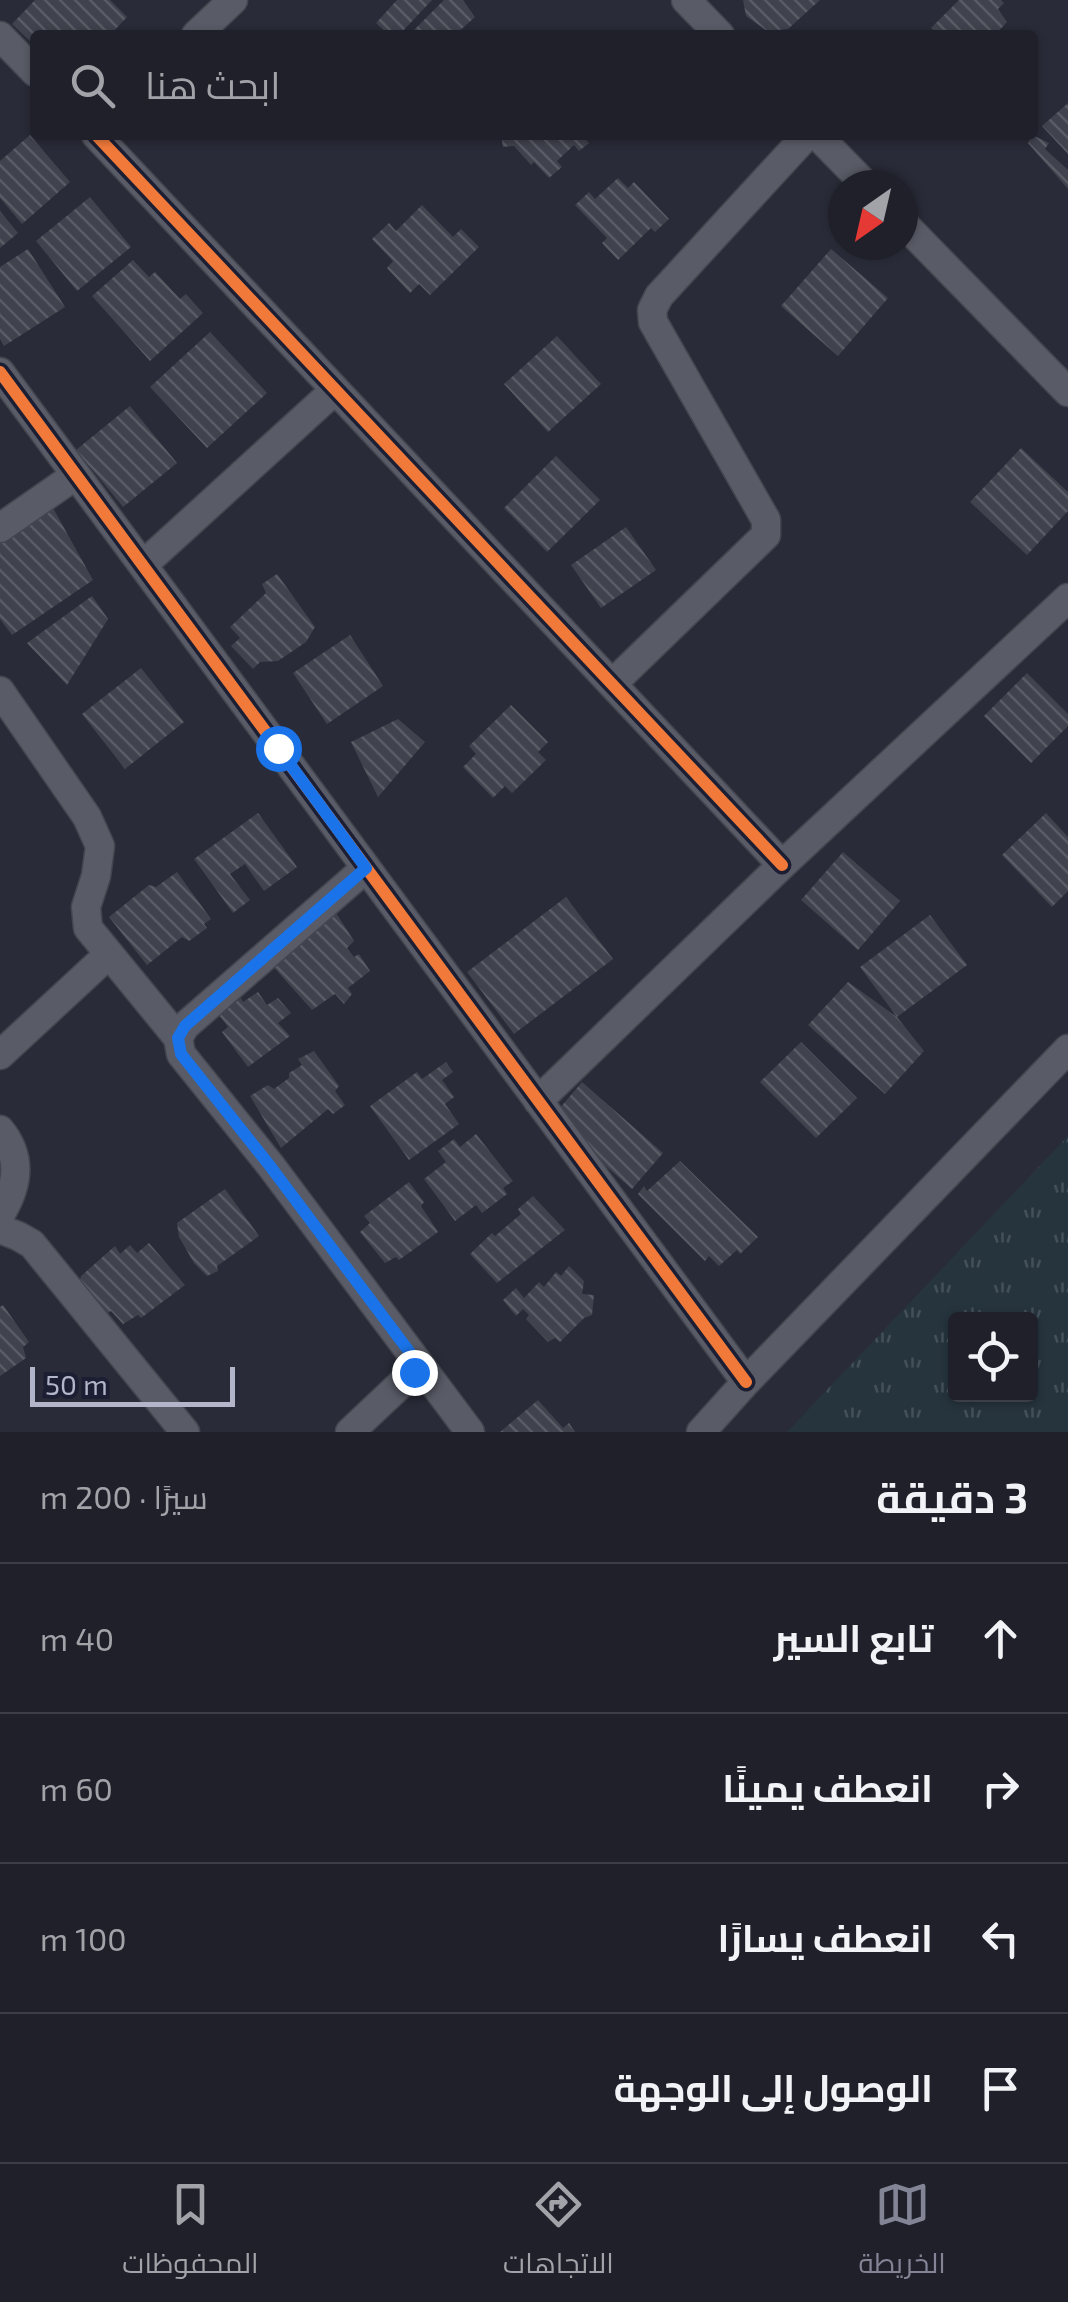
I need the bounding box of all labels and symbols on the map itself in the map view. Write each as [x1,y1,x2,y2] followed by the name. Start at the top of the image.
[828,170,918,260] north arrow
[256,726,302,772] route start
[392,1350,438,1396] route end
[30,1362,235,1406] scale bar

